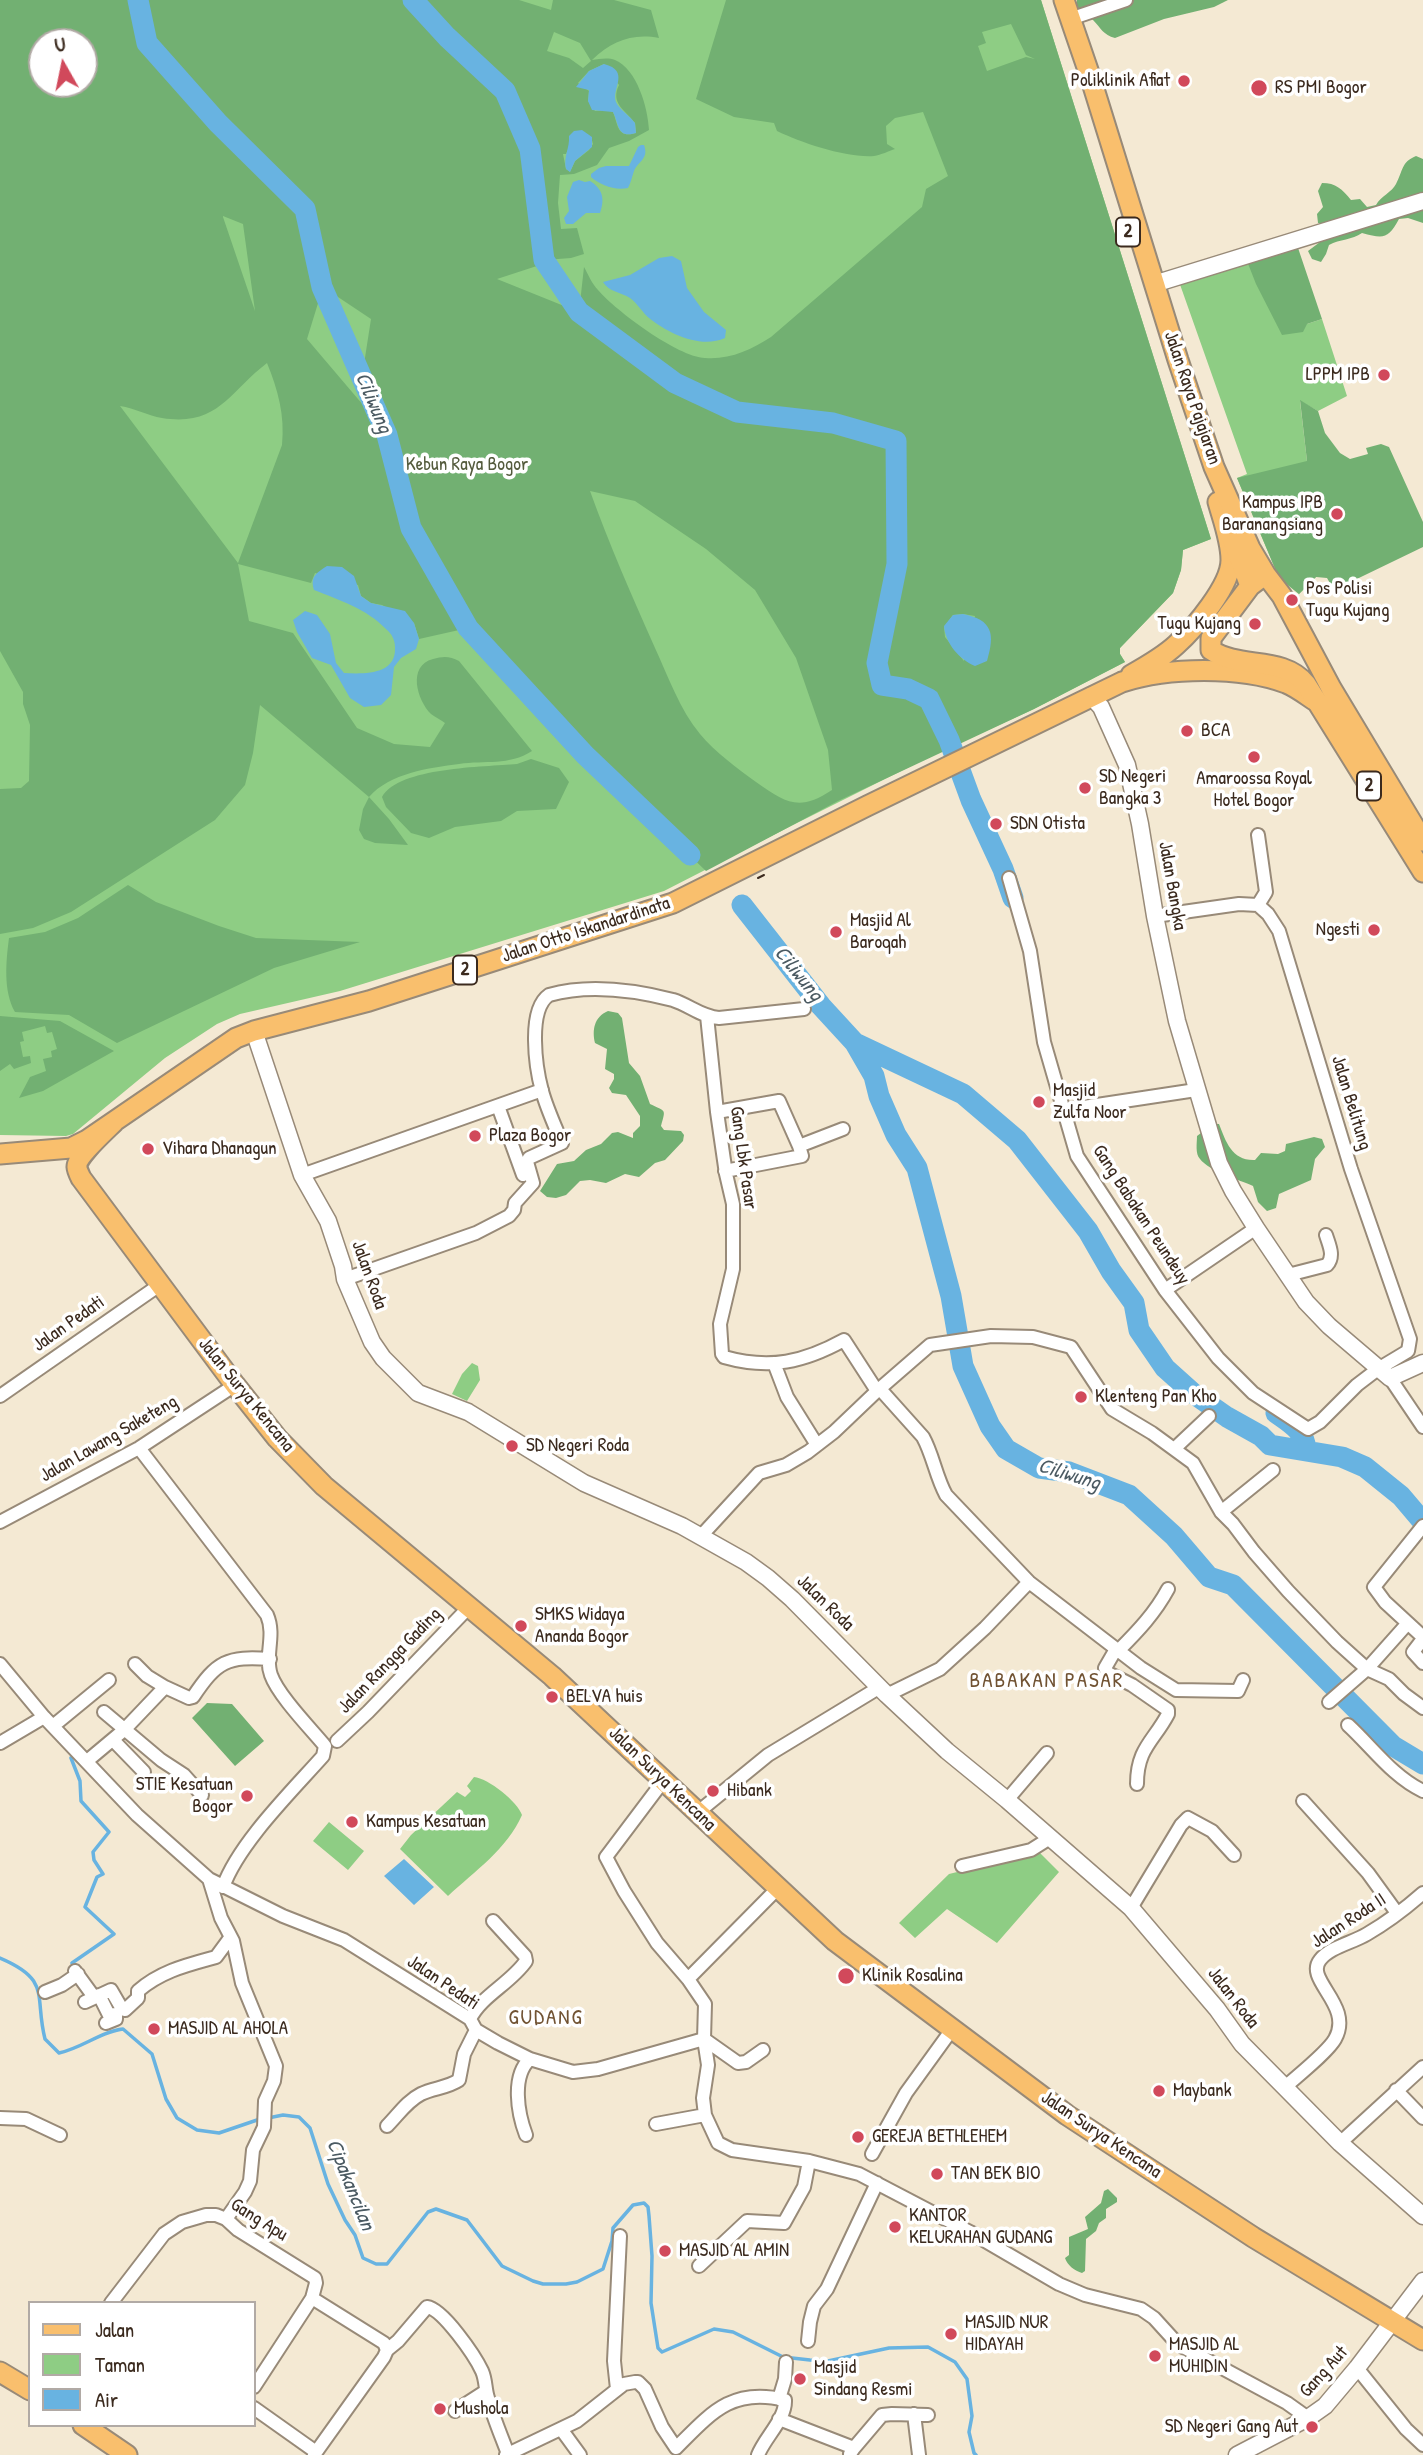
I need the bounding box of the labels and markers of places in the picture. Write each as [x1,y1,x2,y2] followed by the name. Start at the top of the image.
[1071,70,1170,92] place label: Poliklinik Afiat
[1176,73,1192,89] marker: Poliklinik Afiat
[1275,77,1367,99] place label: RS PMI Bogor
[1249,78,1269,98] marker: RS PMI Bogor
[1306,364,1370,386] place label: LPPM IPB
[1376,367,1392,383] marker: LPPM IPB
[1222,492,1323,536] place label: Kampus IPB Baranangsiang
[1329,506,1345,522] marker: Kampus IPB Baranangsiang
[1306,578,1389,622] place label: Pos Polisi Tugu Kujang
[1284,592,1300,608] marker: Pos Polisi Tugu Kujang
[1158,613,1241,635] place label: Tugu Kujang
[1247,616,1263,632] marker: Tugu Kujang
[1201,720,1230,742] place label: BCA
[1179,723,1195,739] marker: BCA
[1246,749,1262,765] marker: Amaroossa Royal Hotel Bogor
[1099,766,1166,810] place label: SD Negeri Bangka 3
[1196,768,1312,812] place label: Amaroossa Royal Hotel Bogor
[1077,780,1093,796] marker: SD Negeri Bangka 3
[1010,813,1085,835] place label: SDN Otista
[988,816,1004,832] marker: SDN Otista
[850,910,911,954] place label: Masjid Al Baroqah
[1316,919,1360,941] place label: Ngesti
[1366,922,1382,938] marker: Ngesti
[828,924,844,940] marker: Masjid Al Baroqah
[1053,1080,1127,1124] place label: Masjid Zulfa Noor
[1031,1094,1047,1110] marker: Masjid Zulfa Noor
[489,1125,571,1147] place label: Plaza Bogor
[467,1128,483,1144] marker: Plaza Bogor
[162,1138,277,1160] place label: Vihara Dhanagun
[140,1141,156,1157] marker: Vihara Dhanagun
[1095,1386,1217,1408] place label: Klenteng Pan Kho
[1073,1389,1089,1405] marker: Klenteng Pan Kho
[526,1435,629,1457] place label: SD Negeri Roda
[504,1438,520,1454] marker: SD Negeri Roda
[535,1604,629,1648] place label: SMKS Widaya Ananda Bogor
[513,1618,529,1634] marker: SMKS Widaya Ananda Bogor
[566,1686,643,1708] place label: BELVA huis
[544,1689,560,1705] marker: BELVA huis
[136,1774,233,1818] place label: STIE Kesatuan Bogor
[727,1780,772,1802] place label: Hibank
[705,1783,721,1799] marker: Hibank
[239,1788,255,1804] marker: STIE Kesatuan Bogor
[366,1811,486,1833] place label: Kampus Kesatuan
[344,1814,360,1830] marker: Kampus Kesatuan
[862,1965,963,1987] place label: Klinik Rosalina
[836,1966,856,1986] marker: Klinik Rosalina
[168,2018,288,2040] place label: MASJID AL AHOLA
[146,2021,162,2037] marker: MASJID AL AHOLA
[1173,2080,1232,2102] place label: Maybank
[1151,2083,1167,2099] marker: Maybank
[872,2126,1007,2148] place label: GEREJA BETHLEHEM
[850,2129,866,2145] marker: GEREJA BETHLEHEM
[951,2163,1041,2185] place label: TAN BEK BIO
[929,2166,945,2182] marker: TAN BEK BIO
[909,2205,1052,2249] place label: KANTOR KELURAHAN GUDANG
[887,2219,903,2235] marker: KANTOR KELURAHAN GUDANG
[679,2240,789,2262] place label: MASJID AL AMIN
[657,2243,673,2259] marker: MASJID AL AMIN
[965,2312,1048,2356] place label: MASJID NUR HIDAYAH
[943,2326,959,2342] marker: MASJID NUR HIDAYAH
[1169,2334,1240,2378] place label: MASJID AL MUHIDIN
[1147,2348,1163,2364] marker: MASJID AL MUHIDIN
[814,2357,913,2401] place label: Masjid Sindang Resmi
[792,2371,808,2387] marker: Masjid Sindang Resmi
[454,2398,508,2420] place label: Mushola
[432,2401,448,2417] marker: Mushola
[1165,2416,1298,2438] place label: SD Negeri Gang Aut
[1304,2419,1320,2435] marker: SD Negeri Gang Aut

